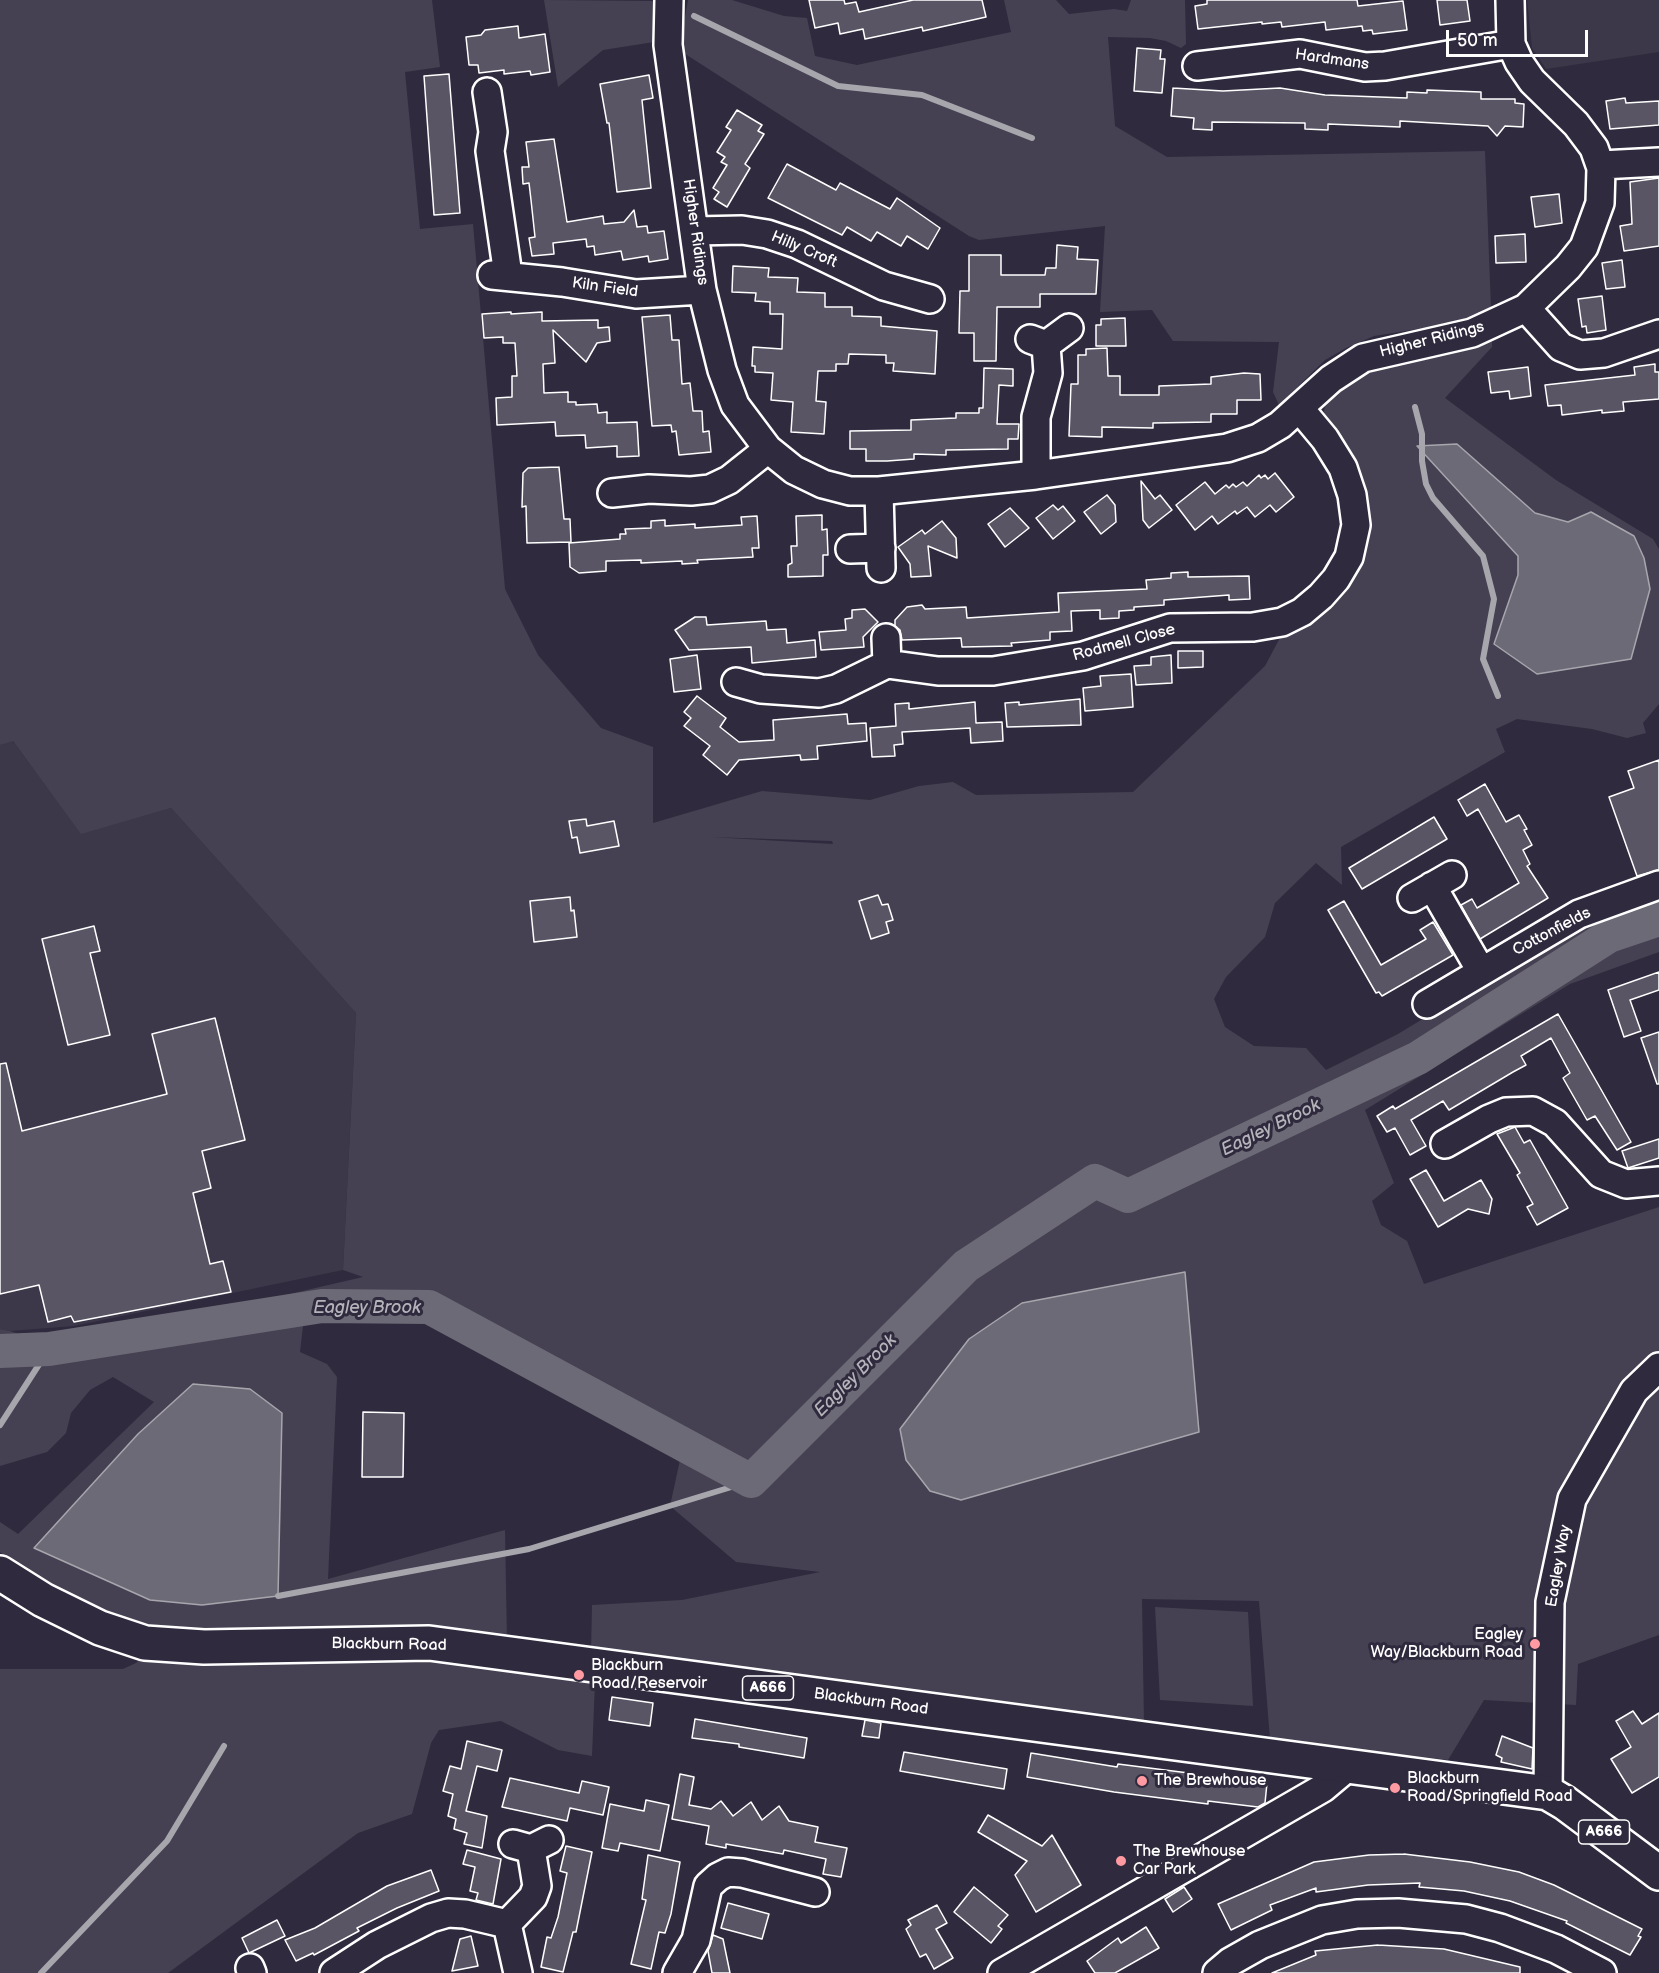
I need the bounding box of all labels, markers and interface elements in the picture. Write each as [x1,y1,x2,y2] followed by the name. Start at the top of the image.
[1449,18,1592,56] scale bar
[1457,30,1498,51] text: 50 m
[1294,45,1370,75] street label: Hardmans
[678,178,712,286] street label: Higher Ridings
[768,228,840,272] street label: Hilly Croft
[571,274,639,302] street label: Kiln Field
[1378,318,1486,362] street label: Higher Ridings
[1071,620,1177,666] street label: Rodmell Close
[1510,903,1594,961] street label: Cottonfields
[1218,1095,1324,1161] water label: Eagley Brook
[313,1297,421,1319] water label: Eagley Brook
[810,1330,902,1422] water label: Eagley Brook
[1542,1523,1576,1609] street label: Eagley Way
[1370,1625,1523,1663] place label: Eagley Way/Blackburn Road
[331,1634,447,1656] street label: Blackburn Road
[1528,1637,1542,1651] marker: Eagley Way/Blackburn Road
[591,1656,707,1694] place label: Blackburn Road/Reservoir
[572,1668,586,1682] marker: Blackburn Road/Reservoir
[742,1676,794,1700] road number: A666
[813,1684,929,1720] street label: Blackburn Road
[1407,1769,1573,1807] place label: Blackburn Road/Springfield Road
[1154,1771,1267,1791] place label: The Brewhouse
[1135,1774,1149,1788] marker: The Brewhouse
[1388,1781,1402,1795] marker: Blackburn Road/Springfield Road
[1578,1820,1630,1844] road number: A666
[1133,1842,1246,1880] place label: The Brewhouse Car Park
[1114,1854,1128,1868] marker: The Brewhouse Car Park

